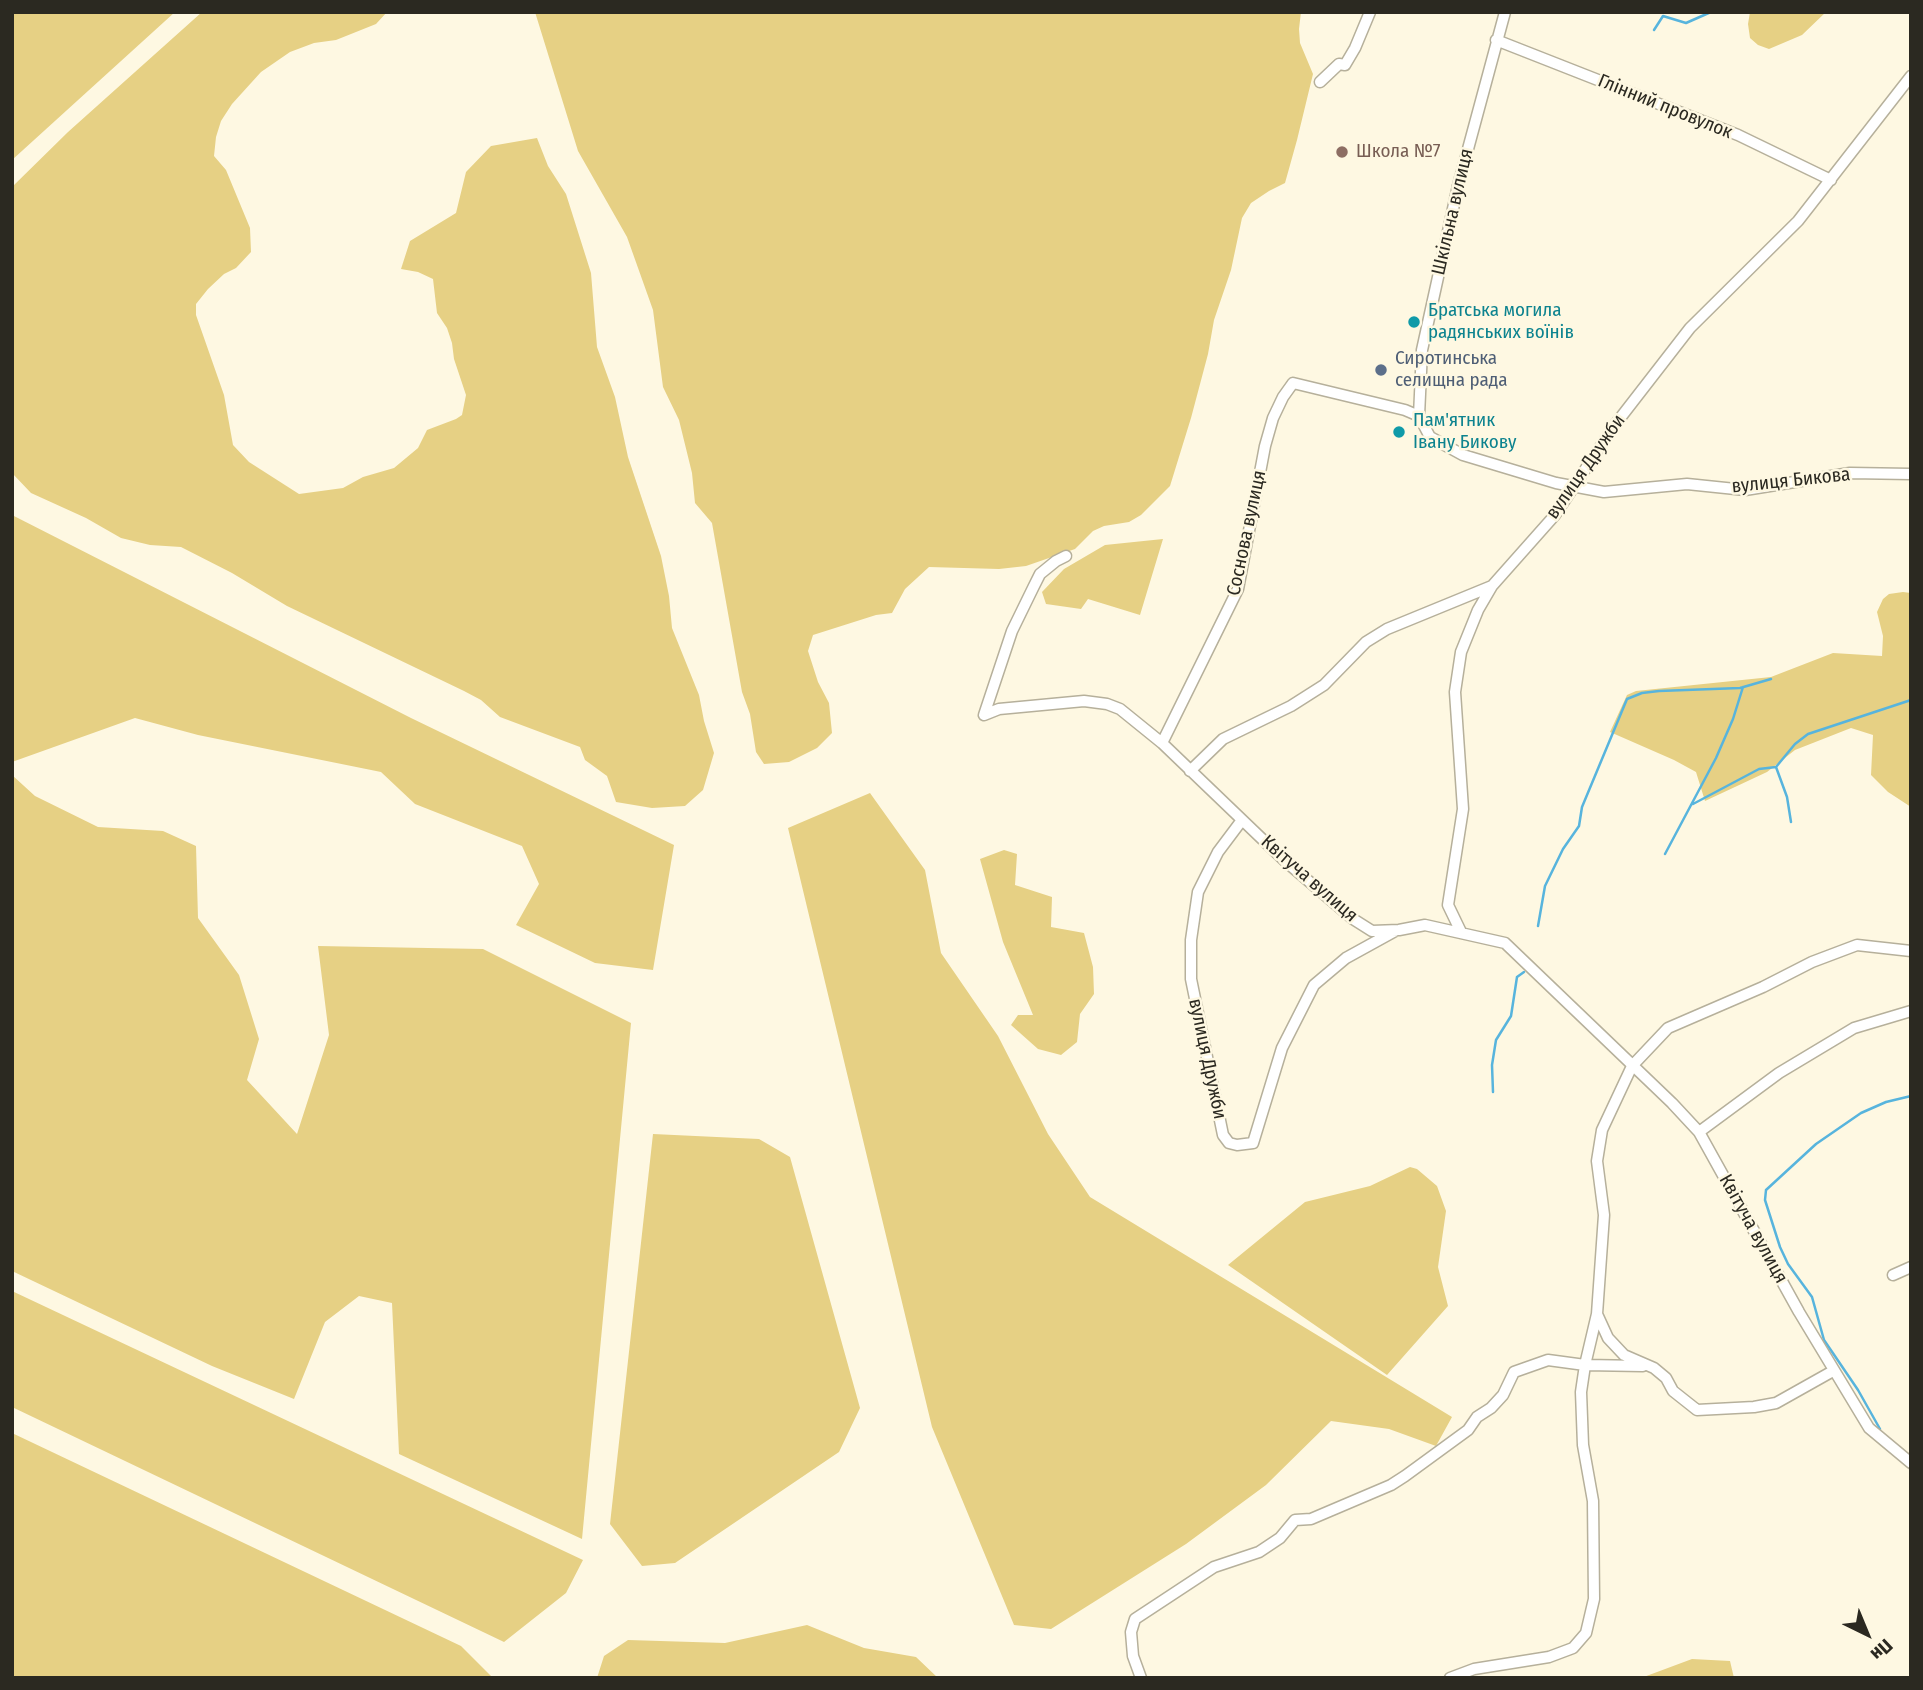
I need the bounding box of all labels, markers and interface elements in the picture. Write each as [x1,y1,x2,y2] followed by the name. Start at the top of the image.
[1594,70,1736,144] street label: Глінний провулок
[1356,141,1440,163] place label: Школа №7
[1334,144,1350,160] marker: Школа №7
[1427,147,1479,277] street label: Шкільна вулиця
[1428,300,1574,344] place label: Братська могила радянських воїнів
[1406,314,1422,330] marker: Братська могила радянських воїнів
[1395,348,1508,392] place label: Сиротинська селищна рада
[1373,362,1389,378] marker: Сиротинська селищна рада
[1413,410,1516,454] place label: Пам'ятник Івану Бикову
[1541,410,1631,524] street label: вулиця Дружби
[1391,424,1407,440] marker: Пам'ятник Івану Бикову
[1731,463,1851,499] street label: вулиця Бикова
[1223,468,1271,598] street label: Соснова вулиця
[1256,831,1362,927] street label: Квітуча вулиця
[1183,997,1231,1121] street label: вулиця Дружби
[1714,1171,1792,1287] street label: Квітуча вулиця
[1832,1599,1902,1669] north arrow
[1866,1634,1897,1665] text: Пн

